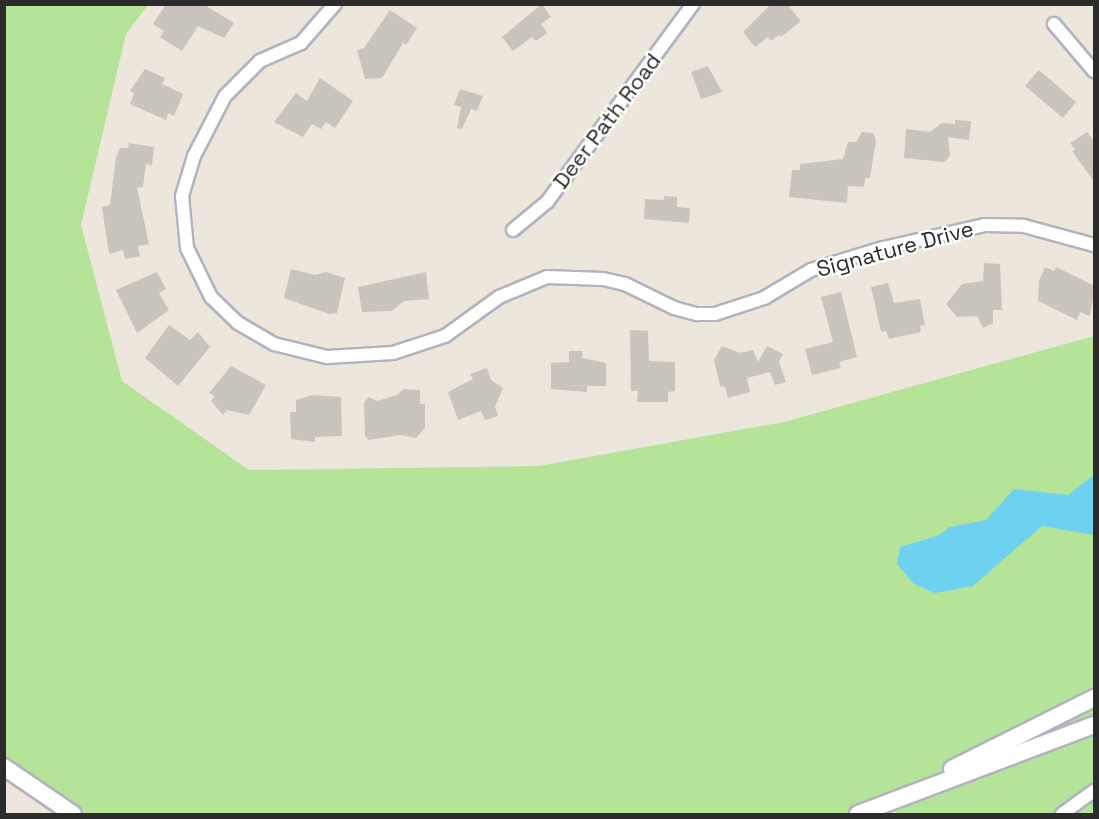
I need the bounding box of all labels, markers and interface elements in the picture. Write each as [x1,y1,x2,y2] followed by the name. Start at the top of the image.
[547,48,667,194] street label: Deer Path Road
[814,215,976,283] street label: Signature Drive

